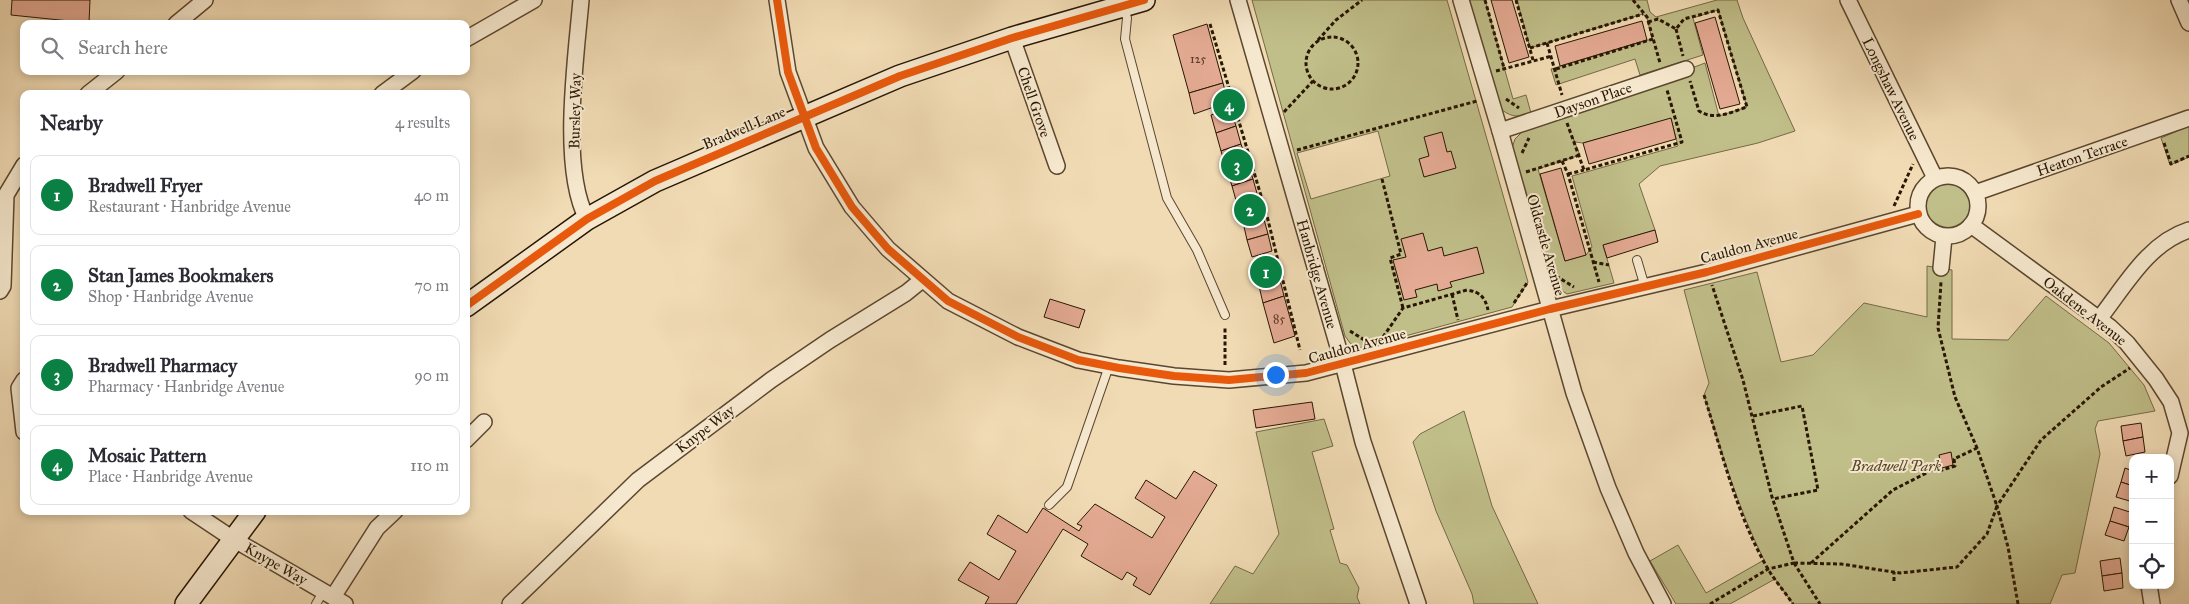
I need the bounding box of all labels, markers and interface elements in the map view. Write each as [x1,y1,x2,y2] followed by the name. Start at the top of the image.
[20,20,470,75] search box
[38,34,66,62] icon: search
[1858,35,1924,143] street label: Longshaw Avenue
[78,36,168,59] text: Search here
[1190,52,1206,66] house number: 125
[1014,64,1054,140] street label: Chell Grove
[565,72,585,149] street label: Bursley Way
[1552,78,1634,122] street label: Dayson Place
[1213,86,1245,124] pin: 4
[700,102,788,154] street label: Bradwell Lane
[40,110,103,136] text: Nearby
[395,113,450,132] text: 4 results
[2034,132,2130,180] street label: Heaton Terrace
[1221,146,1253,184] pin: 3
[88,174,203,197] text: Bradwell Fryer
[54,186,60,205] text: 1
[414,186,449,205] text: 40 m
[1234,191,1266,229] pin: 2
[1523,192,1569,298] street label: Oldcastle Avenue
[88,197,291,216] text: Restaurant · Hanbridge Avenue
[1293,217,1341,331] street label: Hanbridge Avenue
[1698,224,1800,268] street label: Cauldon Avenue
[1250,253,1282,291] pin: 1
[88,264,273,287] text: Stan James Bookmakers
[2040,273,2130,349] street label: Oakdene Avenue
[53,276,61,295] text: 2
[414,276,449,295] text: 70 m
[88,287,254,306] text: Shop · Hanbridge Avenue
[1273,312,1285,326] house number: 85
[1306,324,1408,368] street label: Cauldon Avenue
[88,354,237,377] text: Bradwell Pharmacy
[1263,362,1289,388] your location
[54,366,60,385] text: 3
[414,366,449,385] text: 90 m
[88,377,285,396] text: Pharmacy · Hanbridge Avenue
[672,400,739,457] street label: Knype Way
[88,444,207,467] text: Mosaic Pattern
[2129,454,2174,589] map controls
[2129,454,2174,499] button: +
[53,456,61,475] text: 4
[410,456,449,475] text: 110 m
[1850,457,1941,475] park label: Bradwell Park
[88,467,253,486] text: Place · Hanbridge Avenue
[2129,499,2174,544] button: −
[242,539,311,590] street label: Knype Way
[2129,544,2174,589] button: locate

